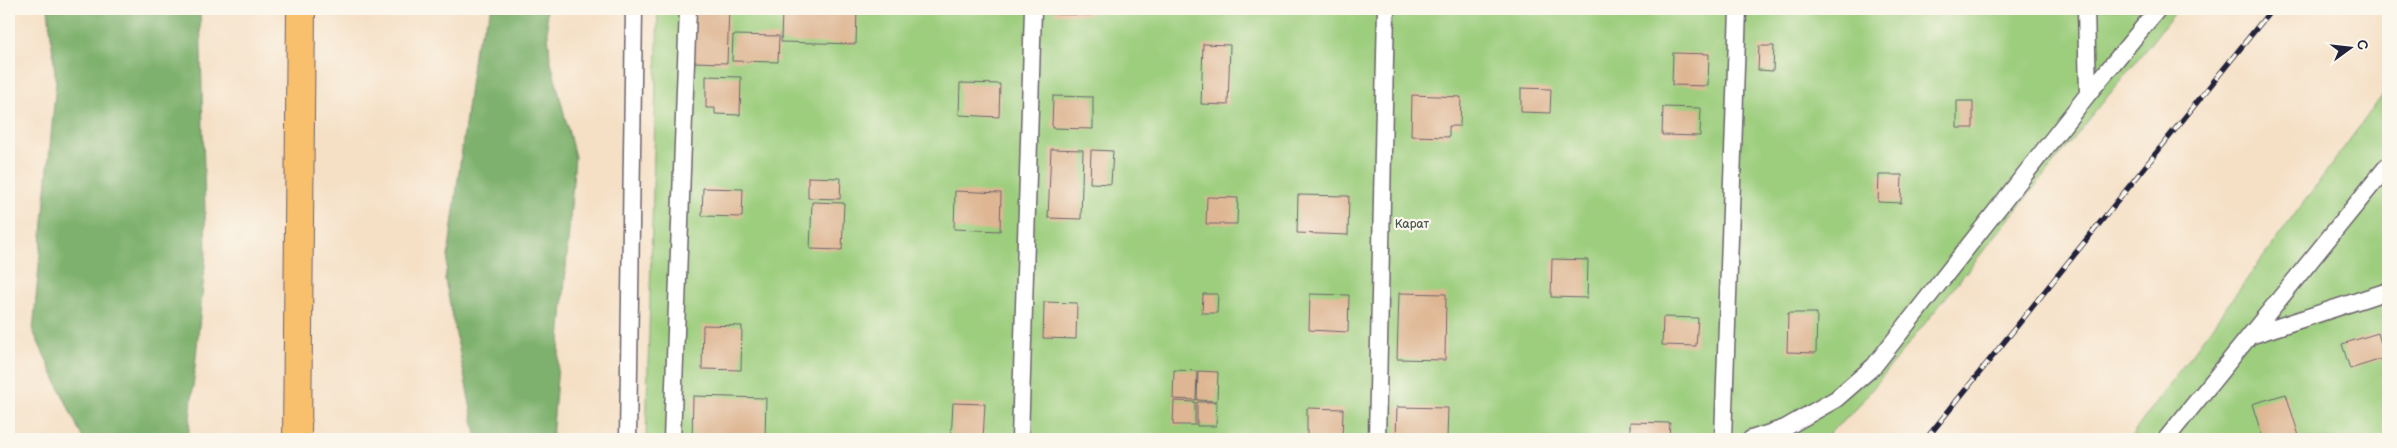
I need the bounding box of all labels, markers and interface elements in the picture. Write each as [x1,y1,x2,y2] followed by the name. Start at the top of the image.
[2324,22,2374,72] north arrow
[2353,38,2372,52] text: С
[1395,217,1430,232] park label: Карат

